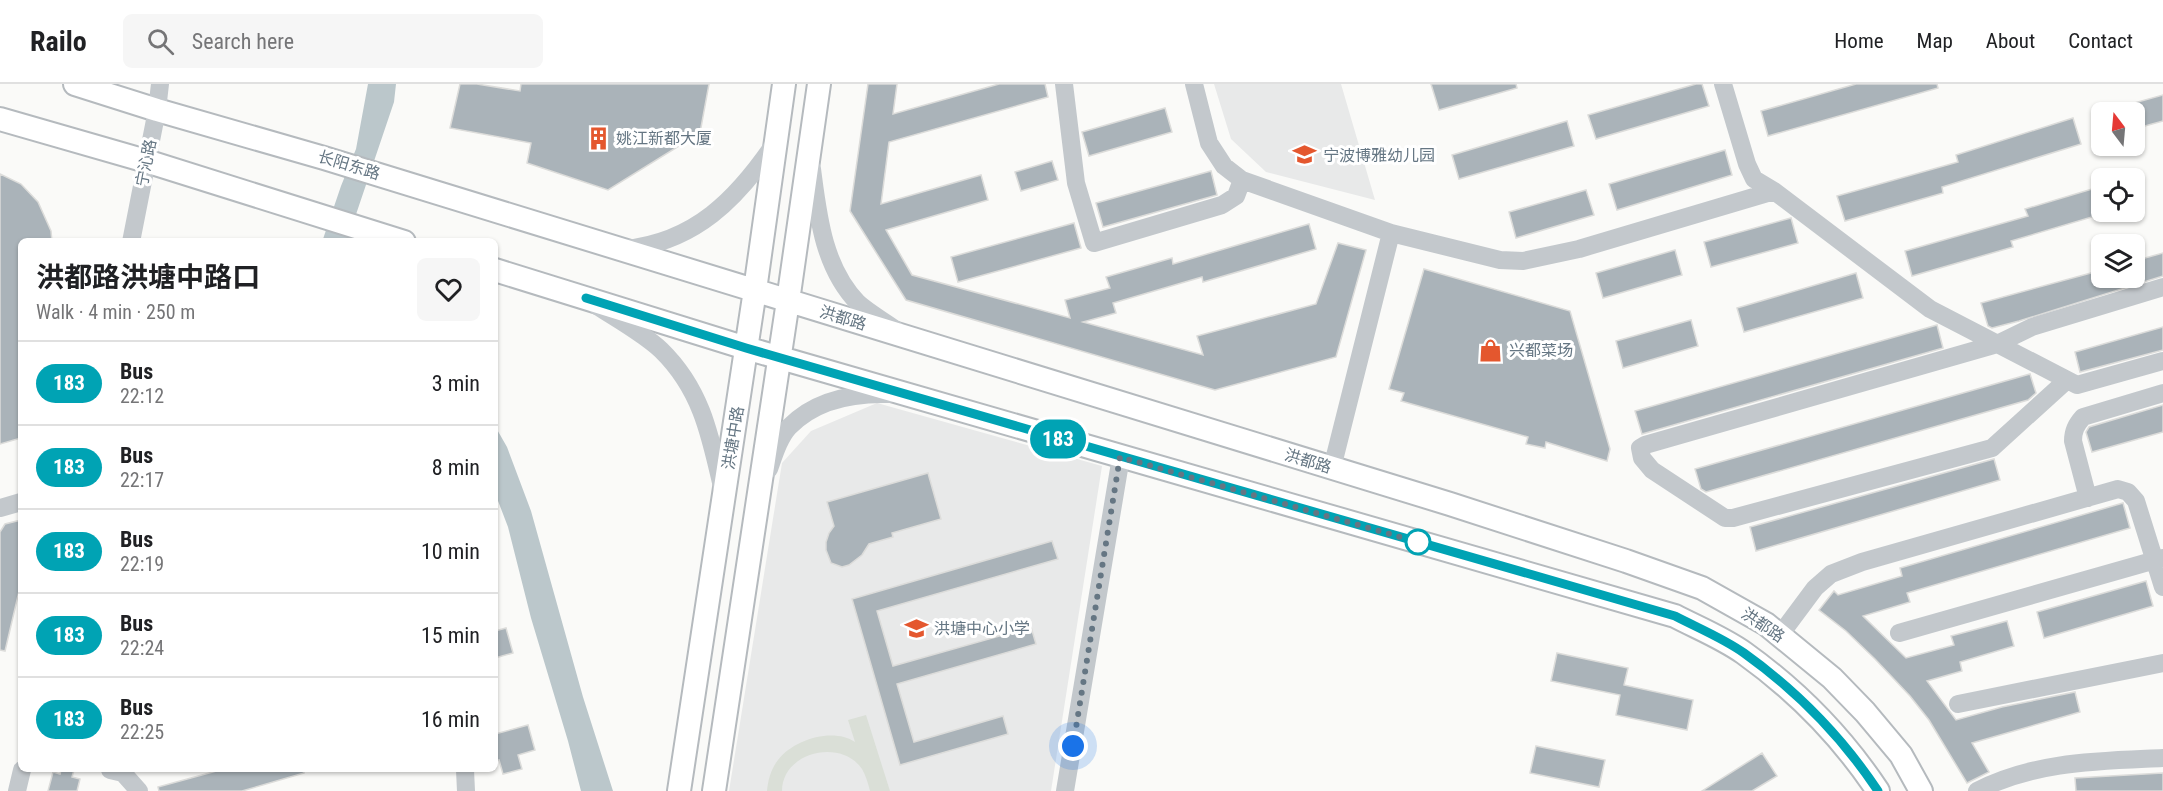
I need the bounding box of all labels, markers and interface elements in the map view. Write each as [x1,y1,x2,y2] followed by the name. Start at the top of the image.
[123,14,543,68] search box
[30,25,87,58] text: Railo
[144,25,177,58] icon: search
[192,29,294,54] text: Search here
[1834,29,1884,53] text: Home
[1917,29,1953,53] text: Map
[1986,29,2035,53] text: About
[2068,29,2133,53] text: Contact
[2091,102,2145,156] north arrow
[2091,102,2145,288] map controls
[585,125,611,151] building icon: 姚江新都大厦
[616,129,712,148] place label: 姚江新都大厦
[132,138,160,188] street label: 宁沁路
[1292,142,1318,168] school or university icon: 宁波博雅幼儿园
[1323,146,1435,165] place label: 宁波博雅幼儿园
[316,147,382,183] street label: 长阳东路
[2091,168,2145,222] button: locate
[2091,234,2145,288] button: layers
[417,258,480,321] button: heart
[36,261,260,294] text: 洪都路洪塘中路口
[36,300,195,324] text: Walk · 4 min · 250 m
[817,302,869,334] street label: 洪都路
[1478,337,1504,363] shop icon: 兴都菜场
[1509,341,1573,360] place label: 兴都菜场
[120,359,153,384] text: Bus
[53,371,85,395] text: 183
[432,371,480,396] text: 3 min
[120,384,164,408] text: 22:12
[719,405,747,471] street label: 洪塘中路
[1024,420,1092,458] line badge: 183
[1042,427,1074,451] text: 183
[120,443,153,468] text: Bus
[1282,445,1334,477] street label: 洪都路
[53,455,85,479] text: 183
[432,455,480,480] text: 8 min
[120,468,164,492] text: 22:17
[120,527,153,552] text: Bus
[1405,529,1431,555] unlabelled marker
[53,539,85,563] text: 183
[421,539,480,564] text: 10 min
[120,552,164,576] text: 22:19
[1738,604,1788,646] street label: 洪都路
[120,611,153,636] text: Bus
[903,615,929,641] school or university icon: 洪塘中心小学
[934,619,1030,638] place label: 洪塘中心小学
[53,623,85,647] text: 183
[421,623,480,648] text: 15 min
[120,636,164,660] text: 22:24
[120,695,153,720] text: Bus
[53,707,85,731] text: 183
[421,707,480,732] text: 16 min
[120,720,164,744] text: 22:25
[1058,731,1088,761] your location

